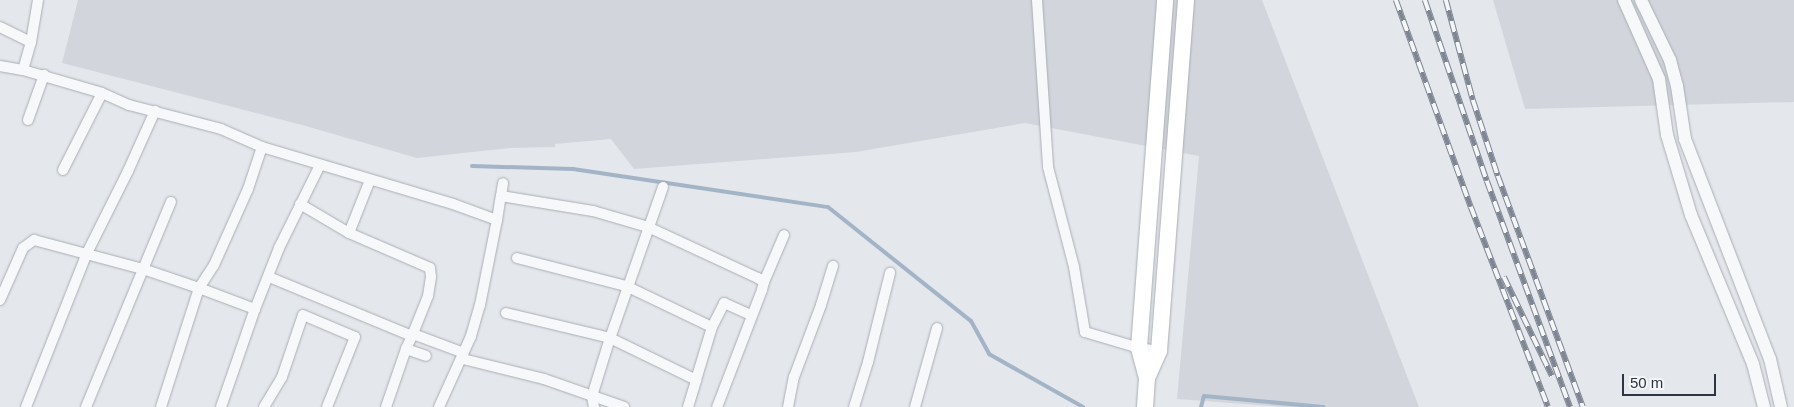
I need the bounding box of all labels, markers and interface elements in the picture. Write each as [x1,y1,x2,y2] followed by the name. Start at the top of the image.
[1624,364,1718,396] scale bar
[1630,374,1663,391] text: 50 m

